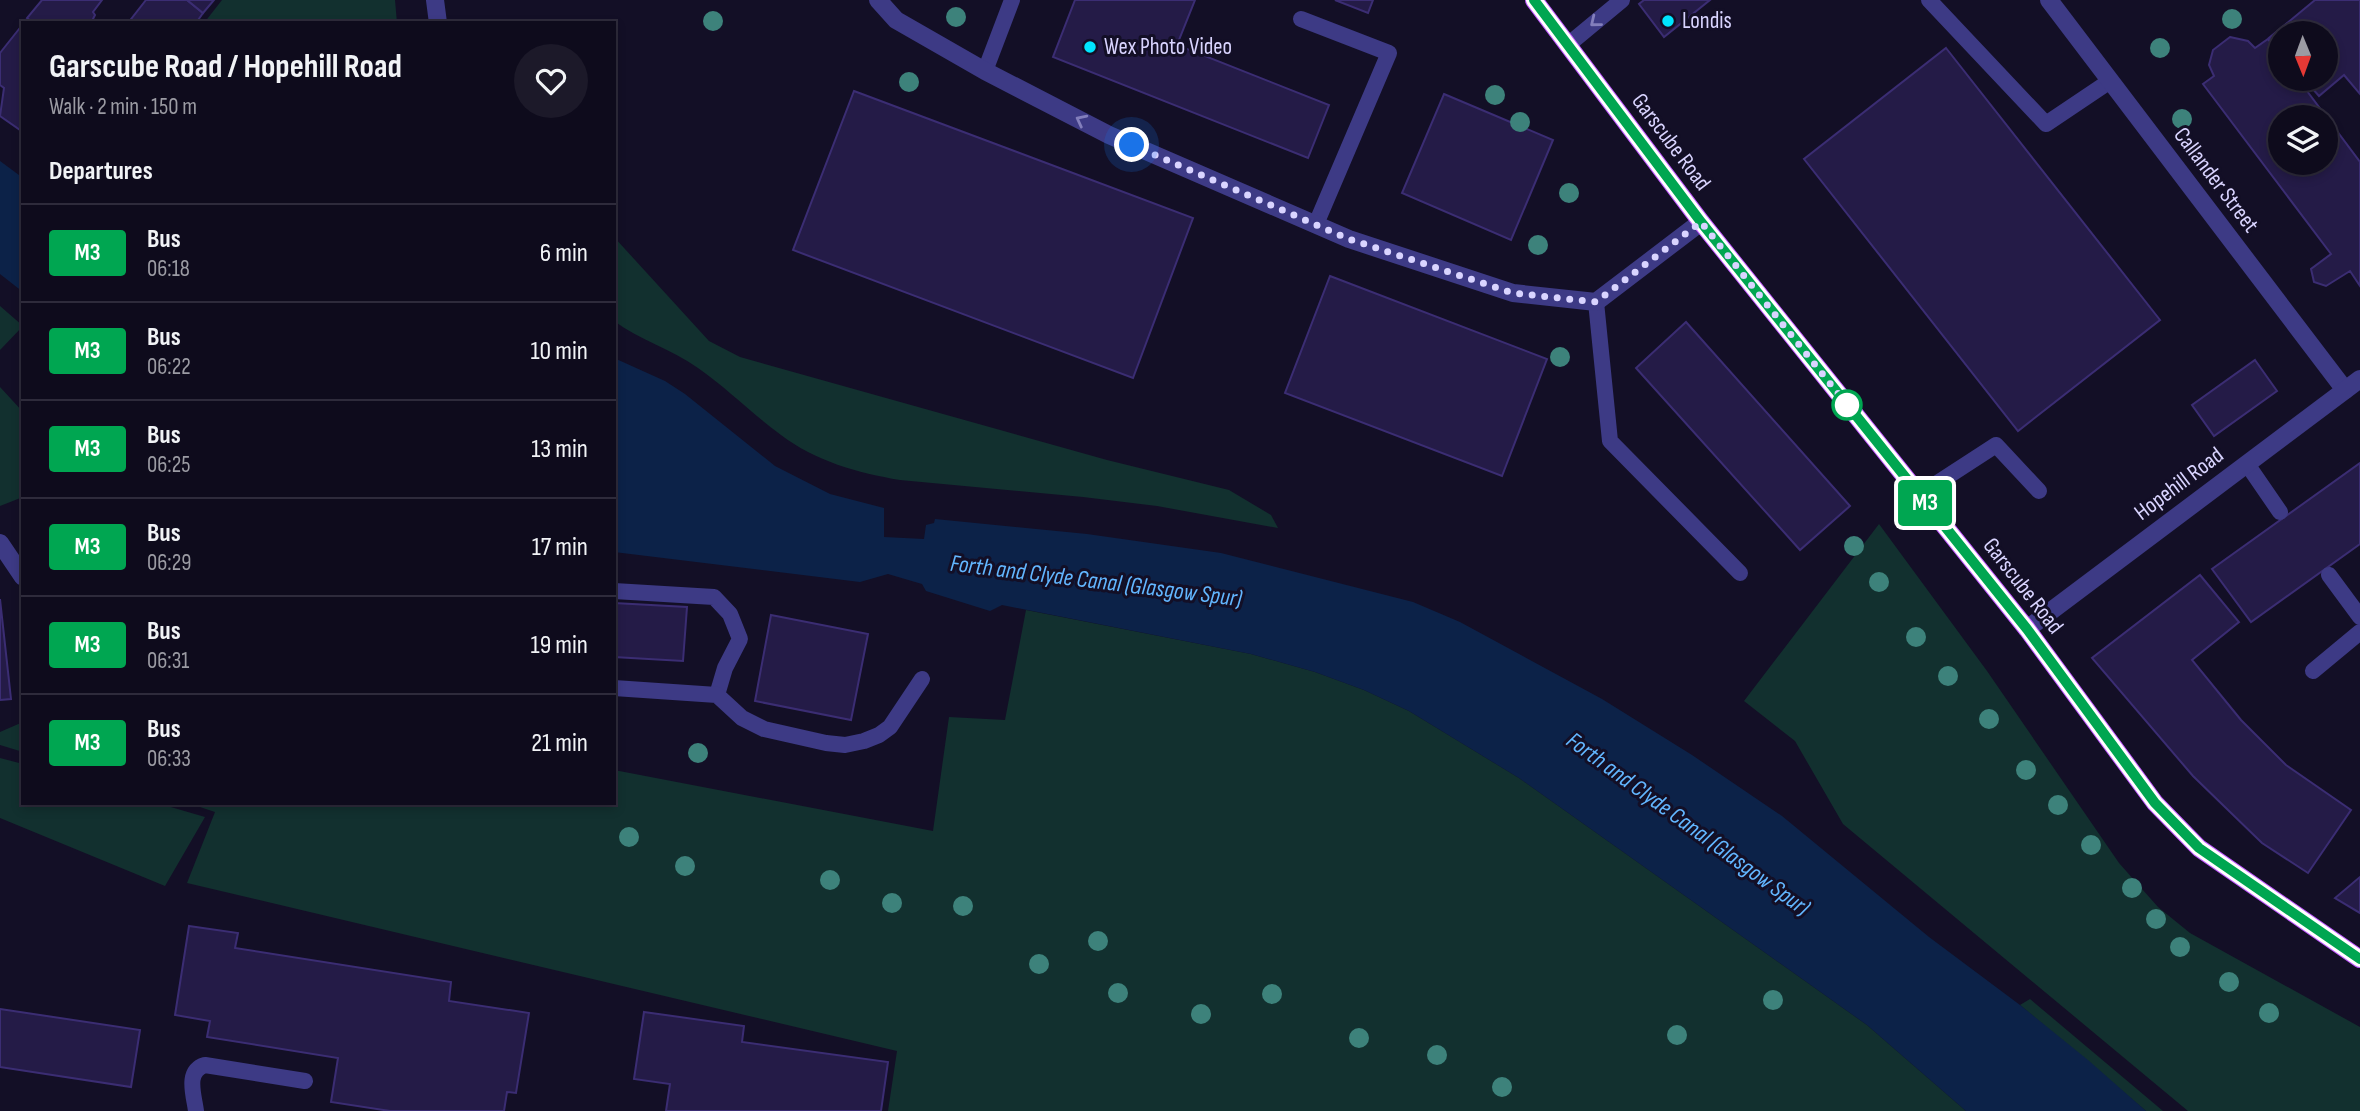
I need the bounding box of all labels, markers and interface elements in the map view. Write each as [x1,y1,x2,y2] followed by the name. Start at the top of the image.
[1682,7,1732,35] place label: Londis
[1660,13,1676,29] marker: Londis
[1591,14,1604,26] one-way arrow
[2268,21,2338,91] north arrow
[2268,21,2338,175] map controls
[1104,33,1232,61] place label: Wex Photo Video
[1082,39,1098,55] marker: Wex Photo Video
[514,44,588,118] button: heart
[49,47,402,87] text: Garscube Road / Hopehill Road
[1625,88,1717,196] street label: Garscube Road
[49,93,197,121] text: Walk · 2 min · 150 m
[2268,105,2338,175] button: layers
[1076,115,1088,128] one-way arrow
[2167,122,2265,238] street label: Callander Street
[1114,127,1149,162] your location
[49,156,153,187] text: Departures
[147,224,181,255] text: Bus
[75,238,100,267] text: M3
[540,238,588,269] text: 6 min
[147,255,190,283] text: 06:18
[147,322,181,353] text: Bus
[75,336,100,365] text: M3
[531,336,588,367] text: 10 min
[147,353,191,381] text: 06:22
[1832,390,1862,420] unlabelled marker
[147,420,181,451] text: Bus
[75,434,100,463] text: M3
[531,434,588,465] text: 13 min
[2129,441,2229,527] street label: Hopehill Road
[147,451,190,479] text: 06:25
[1894,480,1956,526] line badge: M3
[1912,488,1938,517] text: M3
[147,518,181,549] text: Bus
[75,532,100,561] text: M3
[532,532,588,563] text: 17 min
[1977,532,2069,640] street label: Garscube Road
[147,549,191,577] text: 06:29
[949,549,1244,613] water label: Forth and Clyde Canal (Glasgow Spur)
[147,616,181,647] text: Bus
[75,630,100,659] text: M3
[531,630,588,661] text: 19 min
[147,647,189,675] text: 06:31
[147,714,181,745] text: Bus
[1561,726,1816,923] water label: Forth and Clyde Canal (Glasgow Spur)
[75,728,100,757] text: M3
[531,728,588,759] text: 21 min
[147,745,191,773] text: 06:33

